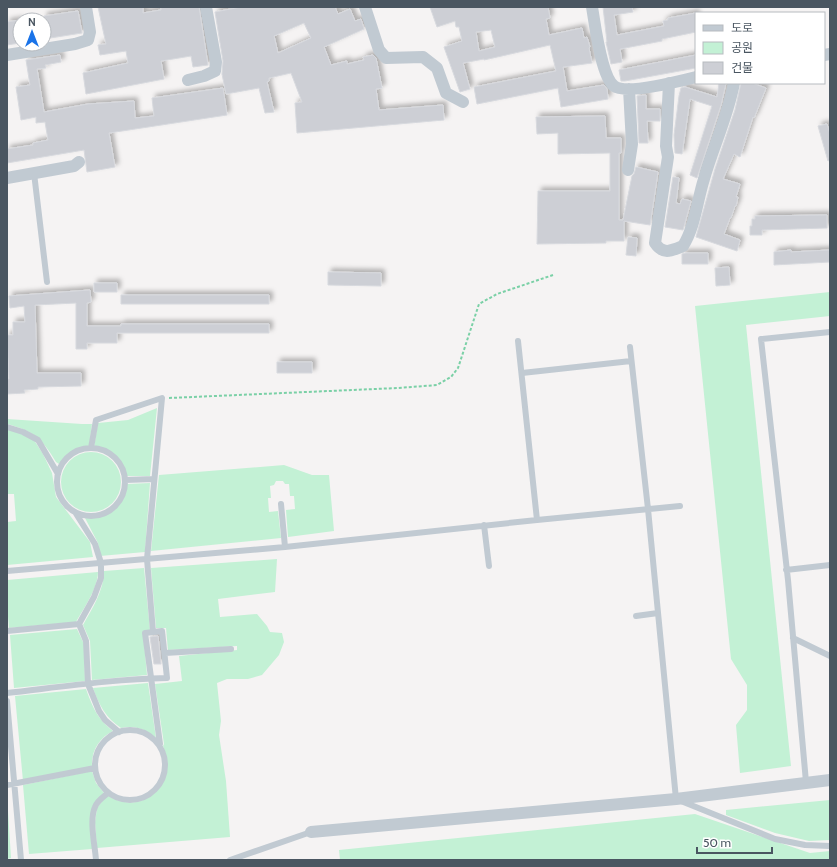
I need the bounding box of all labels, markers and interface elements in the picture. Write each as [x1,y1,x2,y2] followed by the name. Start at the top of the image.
[12,12,52,52] north arrow
[695,12,825,84] legend
[28,15,36,29] text: N
[731,20,753,35] text: 도로
[731,40,753,55] text: 공원
[731,60,753,75] text: 건물
[697,829,772,855] scale bar
[703,835,731,850] text: 50 m

